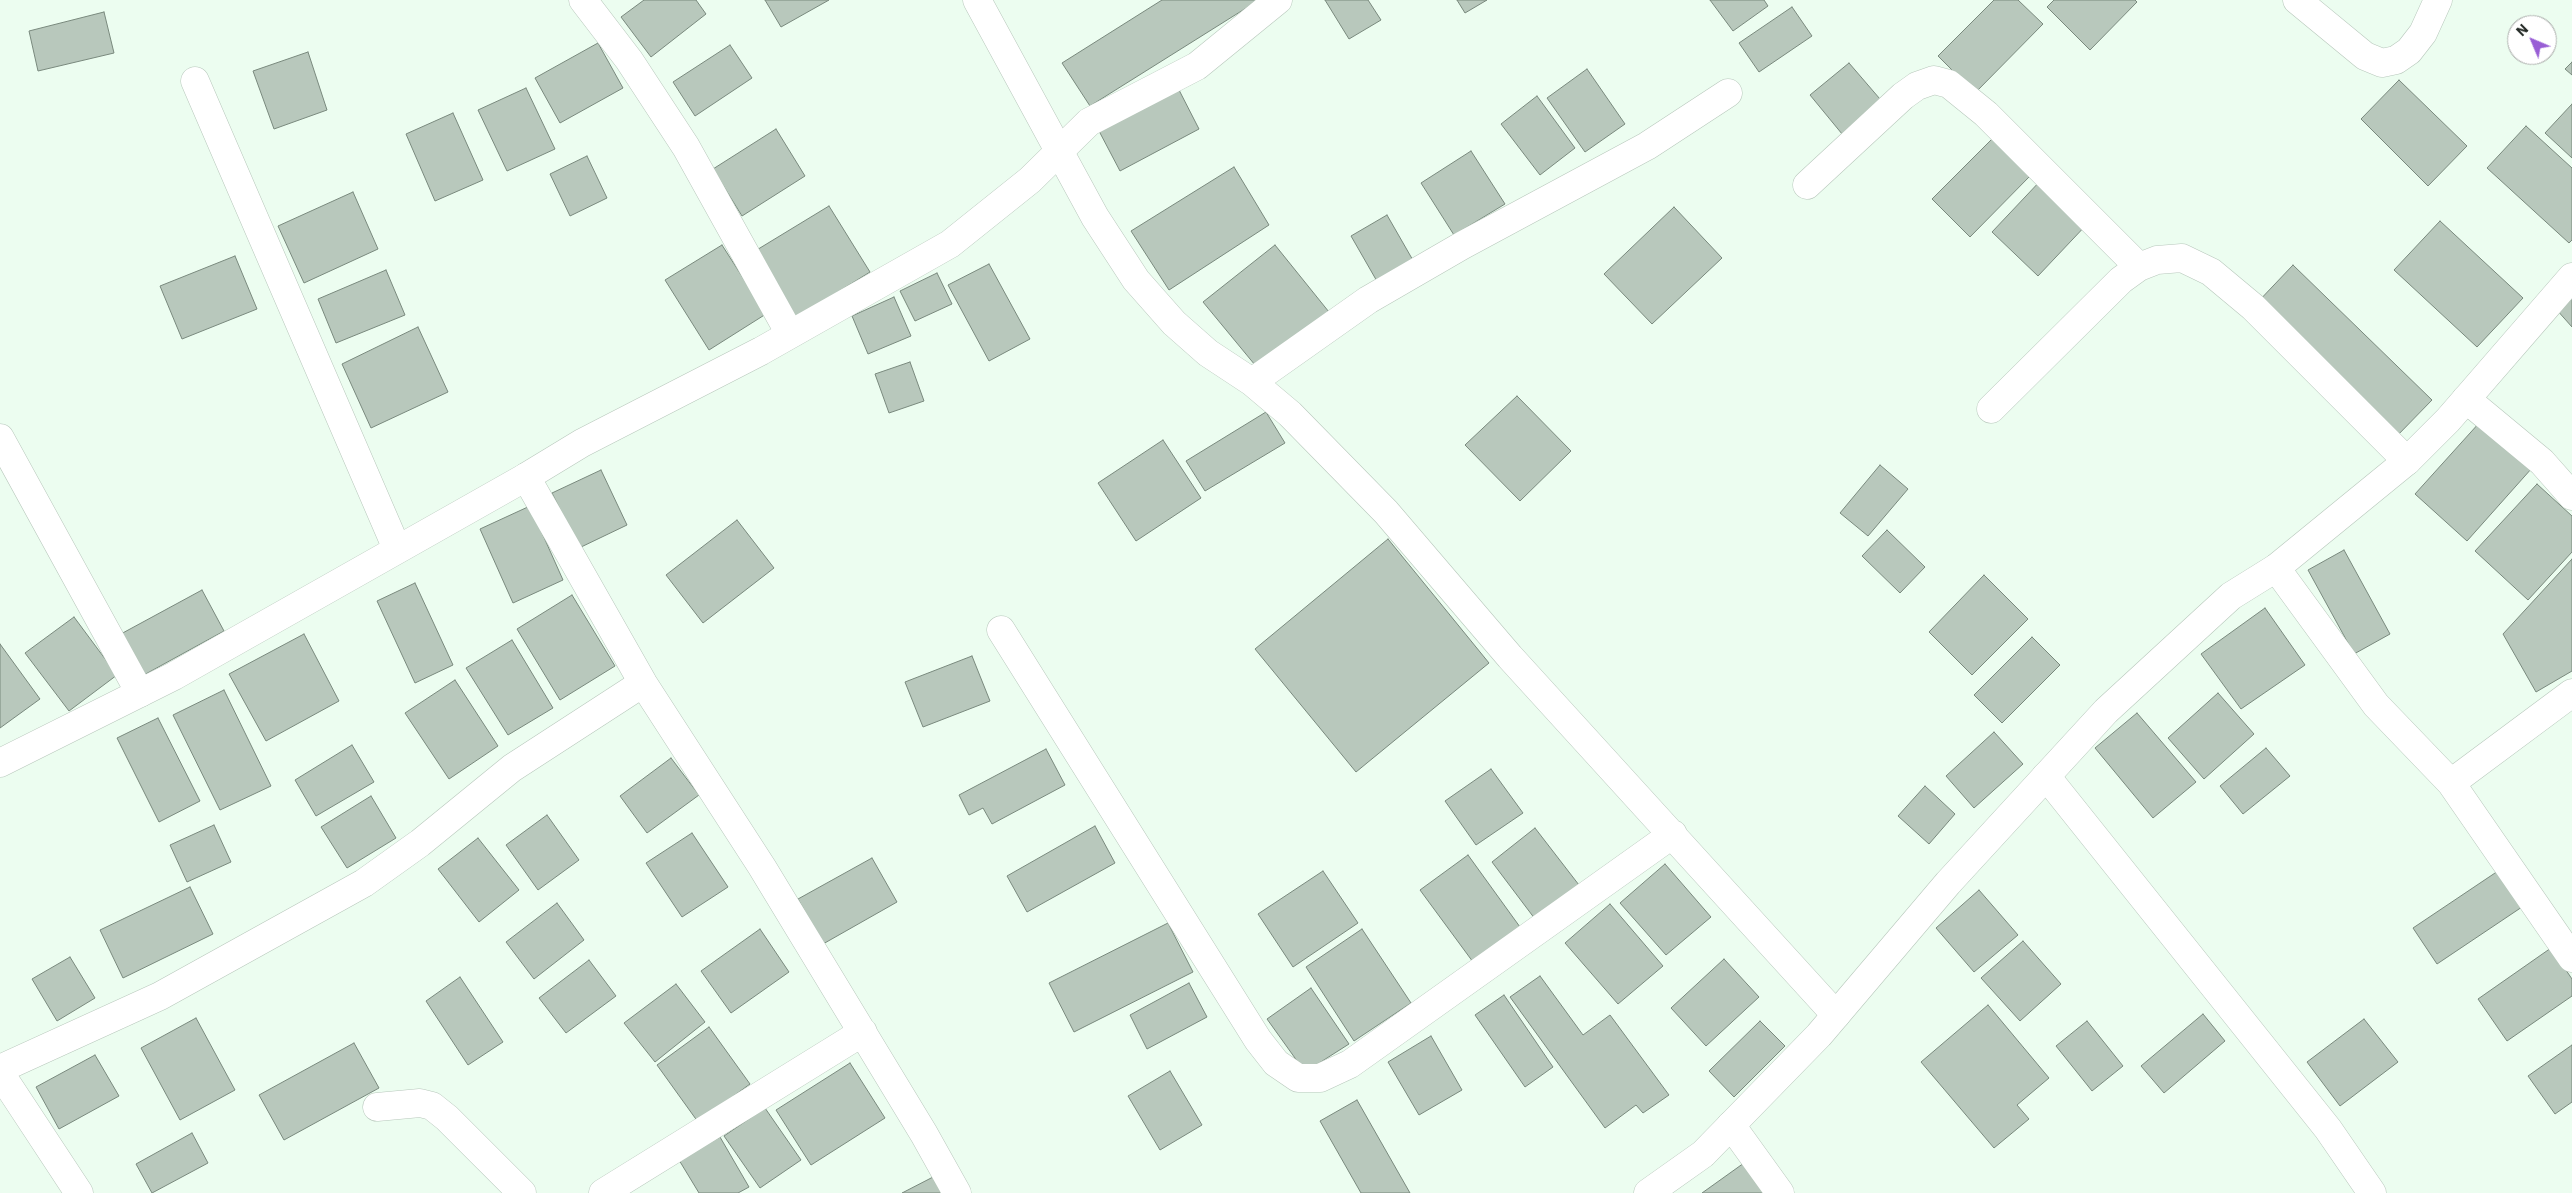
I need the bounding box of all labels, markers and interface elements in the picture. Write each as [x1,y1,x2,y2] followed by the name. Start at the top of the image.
[2507,15,2557,65] north arrow
[2512,20,2532,40] text: N

